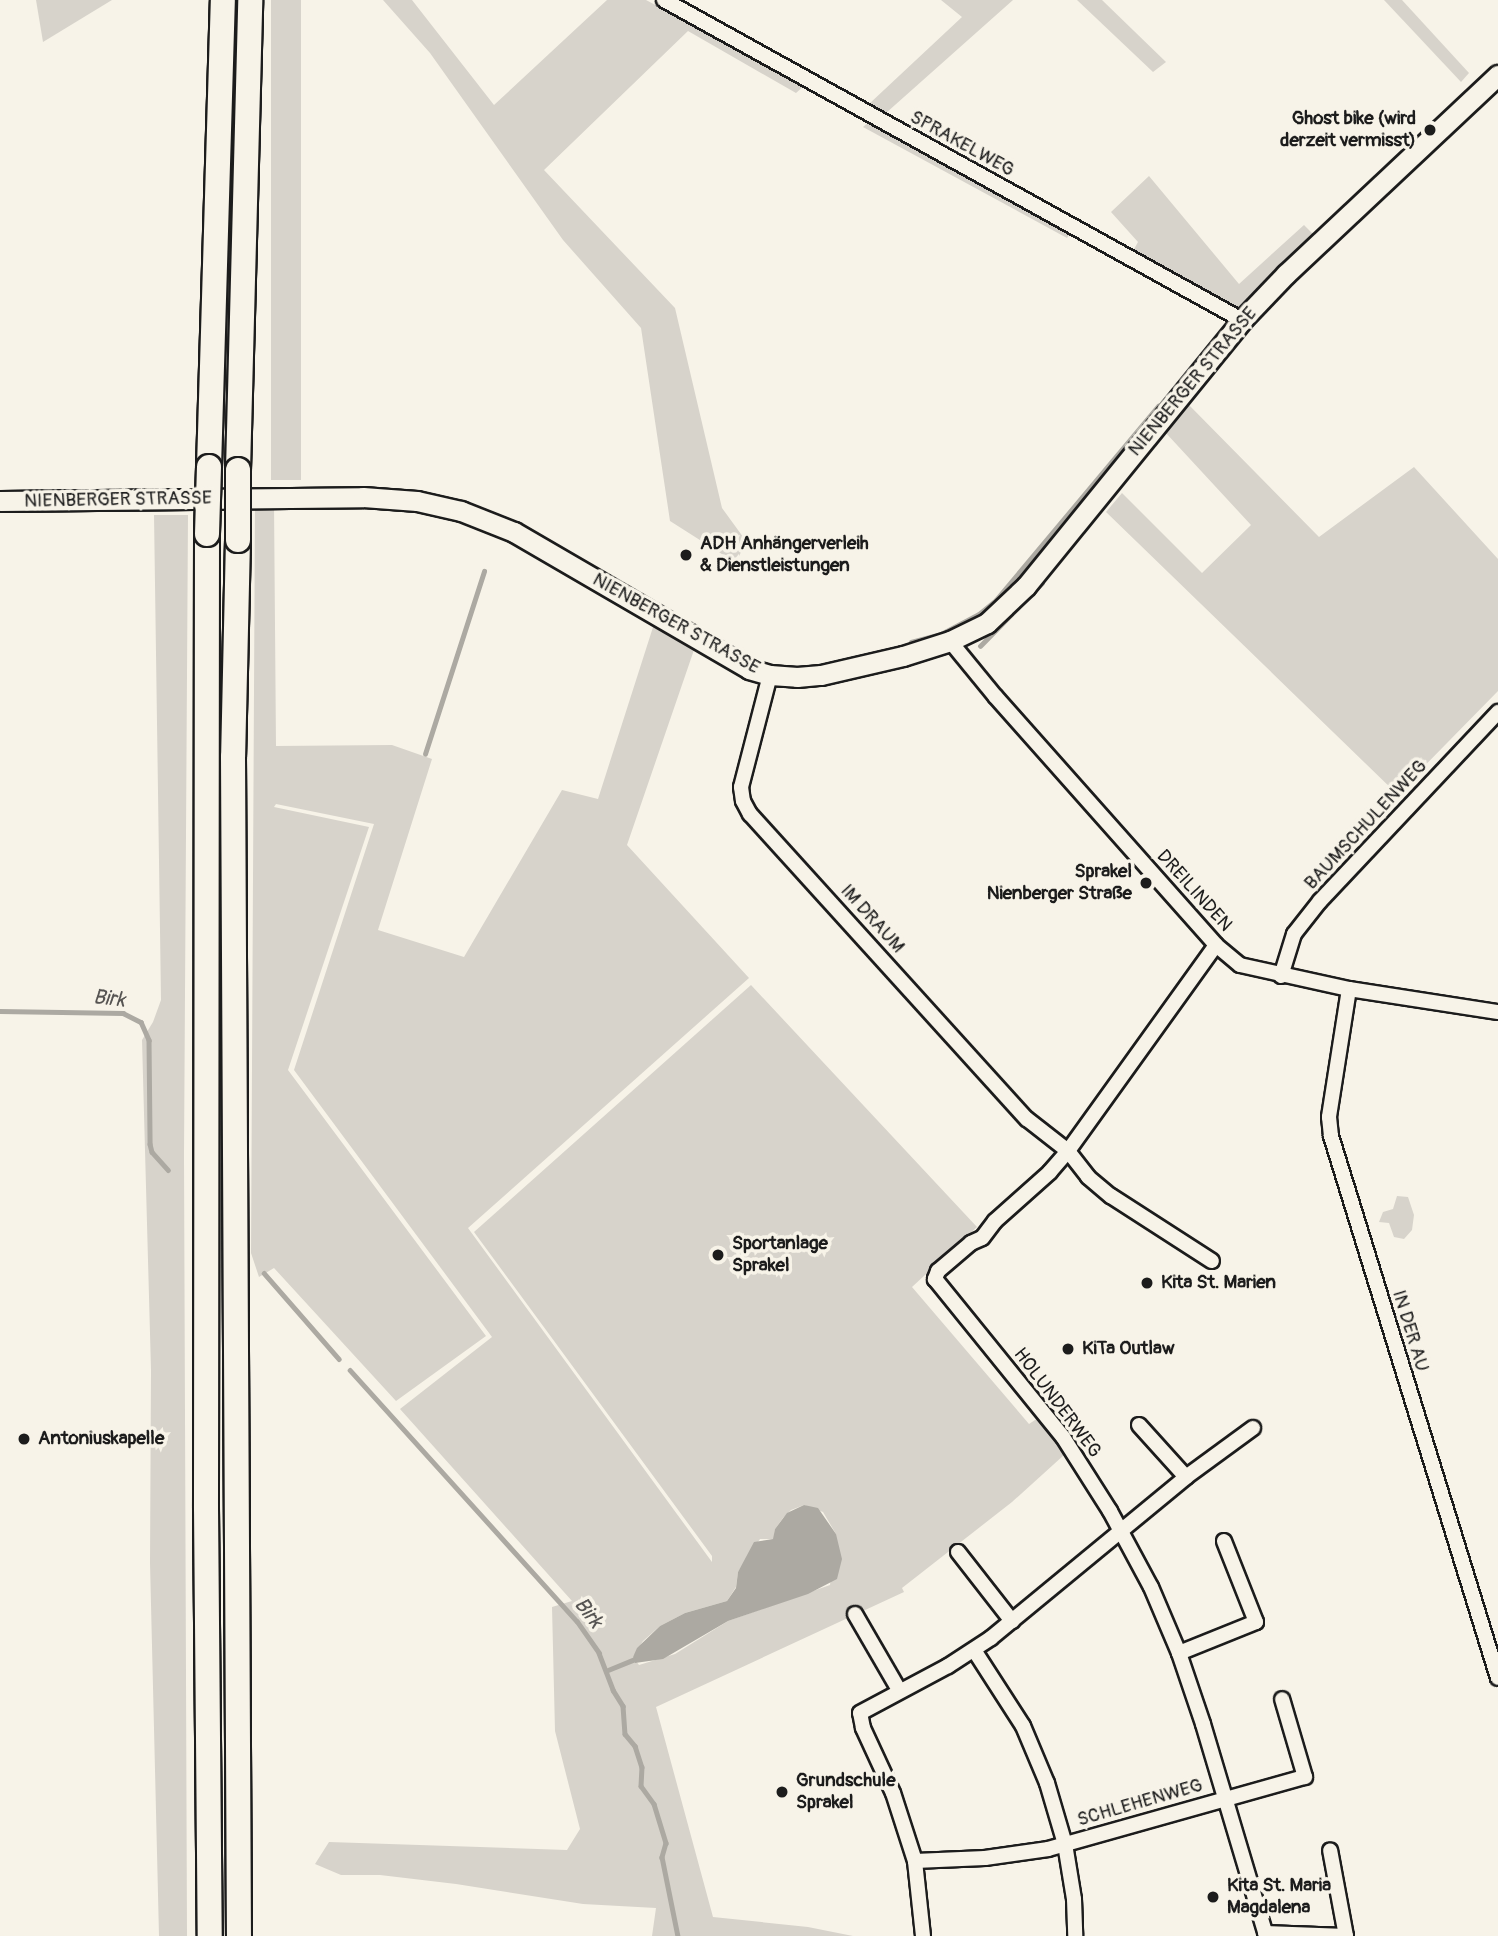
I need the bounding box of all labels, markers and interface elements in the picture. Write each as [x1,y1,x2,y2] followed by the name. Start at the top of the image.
[906,106,1018,182] street label: SPRAKELWEG
[1280,108,1416,152] place label: Ghost bike (wird derzeit vermisst)
[1422,122,1438,138] marker: Ghost bike (wird derzeit vermisst)
[1124,303,1262,461] street label: NIENBERGER STRASSE
[24,487,212,513] street label: NIENBERGER STRASSE
[700,533,869,577] place label: ADH Anhängerverleih & Dienstleistungen
[678,547,694,563] marker: ADH Anhängerverleih & Dienstleistungen
[588,569,764,679] street label: NIENBERGER STRASSE
[1300,755,1432,895] street label: BAUMSCHULENWEG
[1151,845,1237,937] street label: DREILINDEN
[987,861,1132,905] place label: Sprakel Nienberger Straße
[1138,875,1154,891] marker: Sprakel Nienberger Straße
[835,880,909,958] street label: IM DRAUM
[92,985,126,1013] water label: Birk
[732,1233,828,1277] place label: Sportanlage Sprakel
[710,1247,726,1263] marker: Sportanlage Sprakel
[1161,1272,1276,1294] place label: Kita St. Marien
[1139,1275,1155,1291] marker: Kita St. Marien
[1387,1287,1433,1375] street label: IN DER AU
[1082,1338,1175,1360] place label: KiTa Outlaw
[1060,1341,1076,1357] marker: KiTa Outlaw
[1008,1344,1106,1462] street label: HOLUNDERWEG
[38,1428,164,1450] place label: Antoniuskapelle
[16,1431,32,1447] marker: Antoniuskapelle
[568,1593,608,1633] water label: Birk
[796,1770,896,1814] place label: Grundschule Sprakel
[1075,1774,1205,1832] street label: SCHLEHENWEG
[774,1784,790,1800] marker: Grundschule Sprakel
[1227,1875,1331,1919] place label: Kita St. Maria Magdalena
[1205,1889,1221,1905] marker: Kita St. Maria Magdalena

